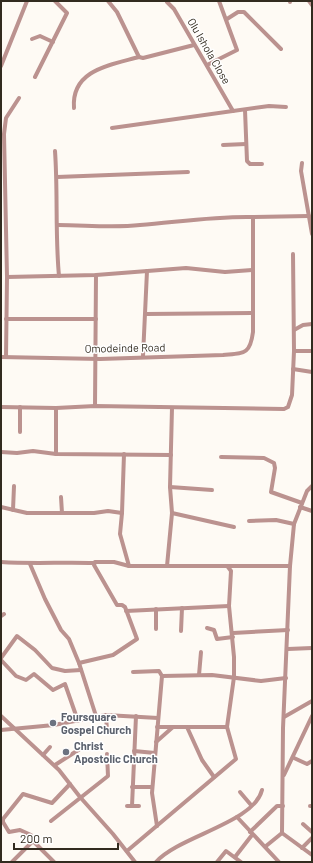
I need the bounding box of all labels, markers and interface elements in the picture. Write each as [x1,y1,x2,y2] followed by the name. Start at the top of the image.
[185,15,234,86] street label: Olu Ishola Close
[84,340,165,355] street label: Omodeinde Road
[61,710,131,736] place label: Foursquare Gospel Church
[48,718,58,728] marker: Foursquare Gospel Church
[74,739,158,765] place label: Christ Apostolic Church
[61,747,71,757] marker: Christ Apostolic Church
[14,825,118,851] scale bar
[20,831,52,845] text: 200 m

